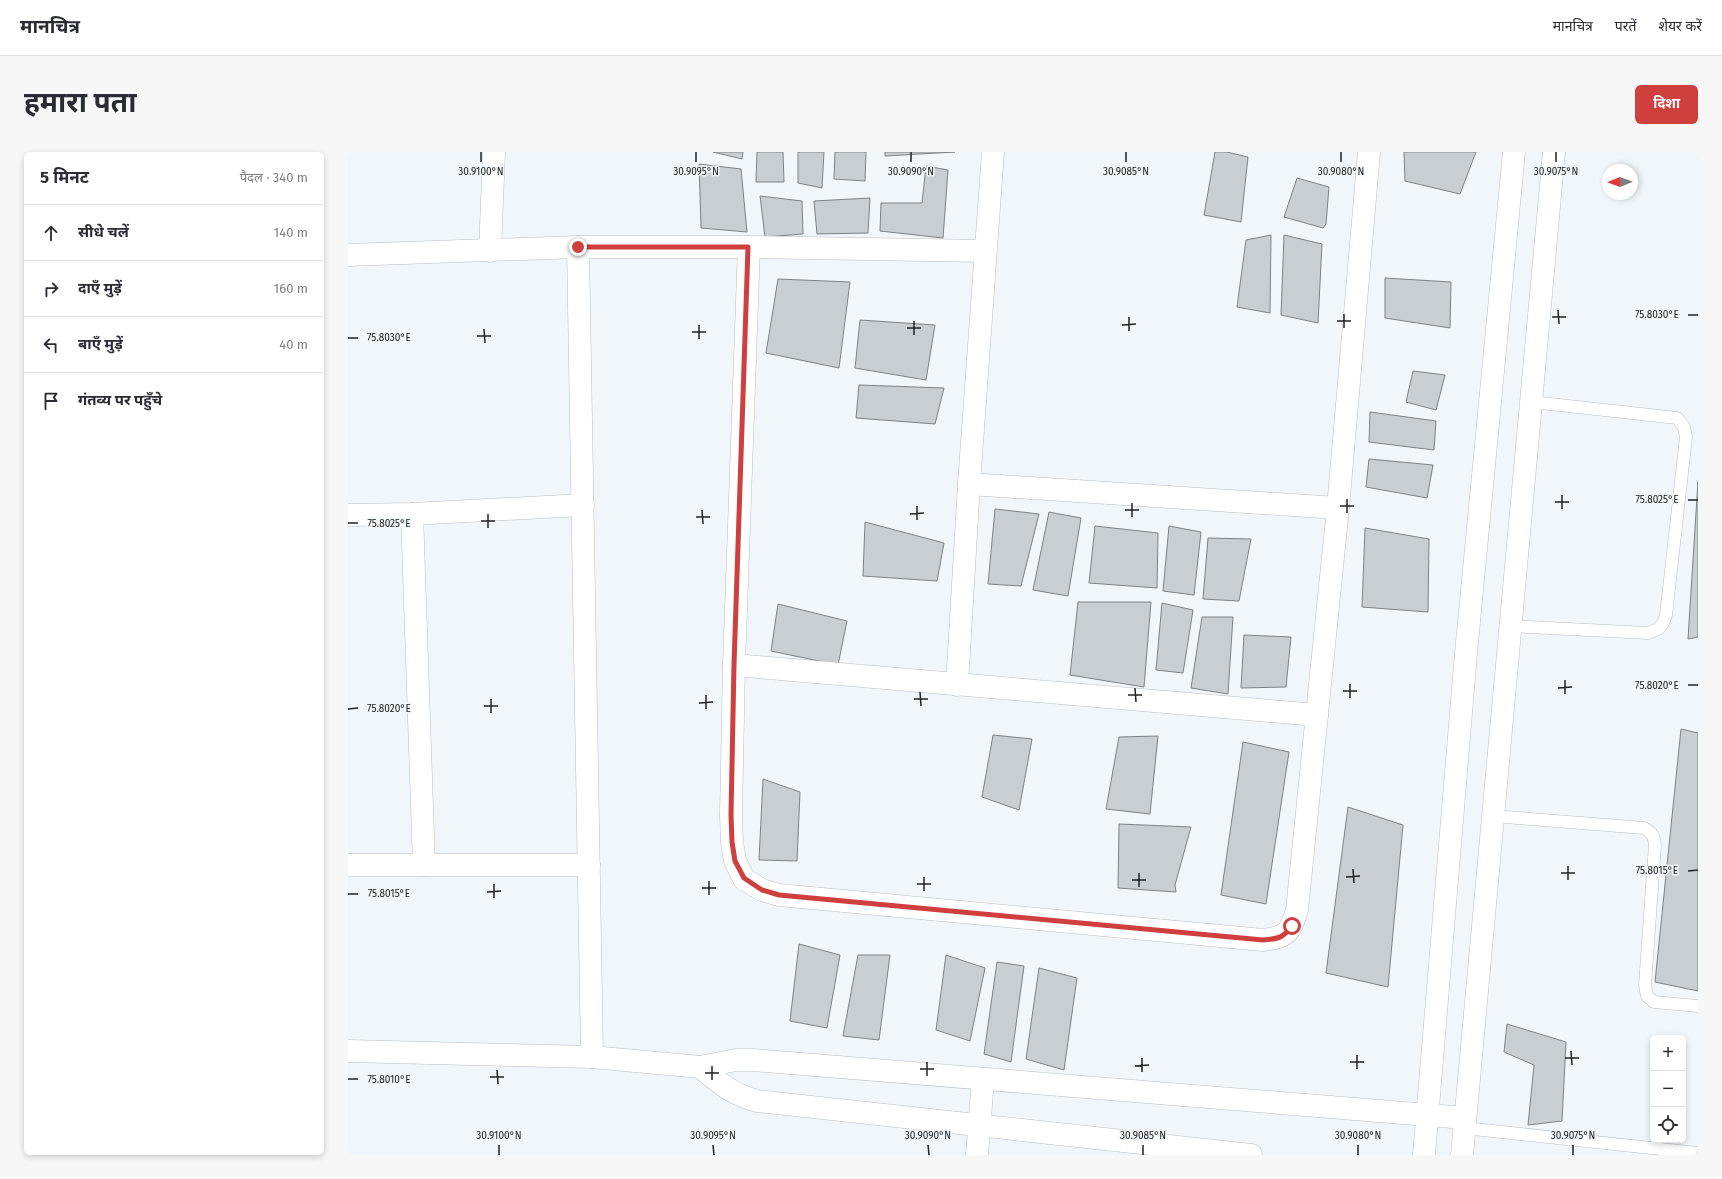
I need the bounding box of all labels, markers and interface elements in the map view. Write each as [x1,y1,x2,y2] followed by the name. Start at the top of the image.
[20,15,80,38] text: मानचित्र
[1553,18,1593,35] text: मानचित्र
[1615,18,1636,35] text: परतें
[1658,18,1702,35] text: शेयर करें
[1635,85,1698,124] button: दिशा
[24,86,136,119] text: हमारा पता
[1602,164,1638,200] north arrow
[458,166,504,178] text: 30.9100°N
[673,166,719,178] text: 30.9095°N
[888,166,934,178] text: 30.9090°N
[1103,166,1149,178] text: 30.9085°N
[1318,166,1364,178] text: 30.9080°N
[1534,166,1578,178] text: 30.9075°N
[40,167,89,188] text: 5 मिनट
[240,170,308,185] text: पैदल · 340 m
[40,222,62,244] icon: ahead
[78,223,129,241] text: सीधे चलें
[274,225,308,240] text: 140 m
[569,238,587,256] route end
[40,278,62,300] icon: right
[78,279,122,297] text: दाएँ मुड़ें
[274,281,308,296] text: 160 m
[1635,309,1679,321] text: 75.8030°E
[367,332,411,344] text: 75.8030°E
[40,334,62,356] icon: left
[78,335,123,353] text: बाएँ मुड़ें
[279,337,308,352] text: 40 m
[40,390,62,412] icon: arrive
[78,391,162,409] text: गंतव्य पर पहुँचे
[1635,494,1679,506] text: 75.8025°E
[367,518,411,530] text: 75.8025°E
[1635,680,1679,692] text: 75.8020°E
[367,703,411,715] text: 75.8020°E
[1636,865,1678,877] text: 75.8015°E
[368,888,410,900] text: 75.8015°E
[1283,917,1301,935] route start
[1650,1035,1686,1143] map controls
[1650,1035,1686,1071] button: +
[1650,1071,1686,1107] button: −
[367,1074,411,1086] text: 75.8010°E
[1650,1107,1686,1143] button: locate
[476,1130,522,1142] text: 30.9100°N
[690,1130,736,1142] text: 30.9095°N
[905,1130,951,1142] text: 30.9090°N
[1120,1130,1166,1142] text: 30.9085°N
[1335,1130,1381,1142] text: 30.9080°N
[1551,1130,1595,1142] text: 30.9075°N

